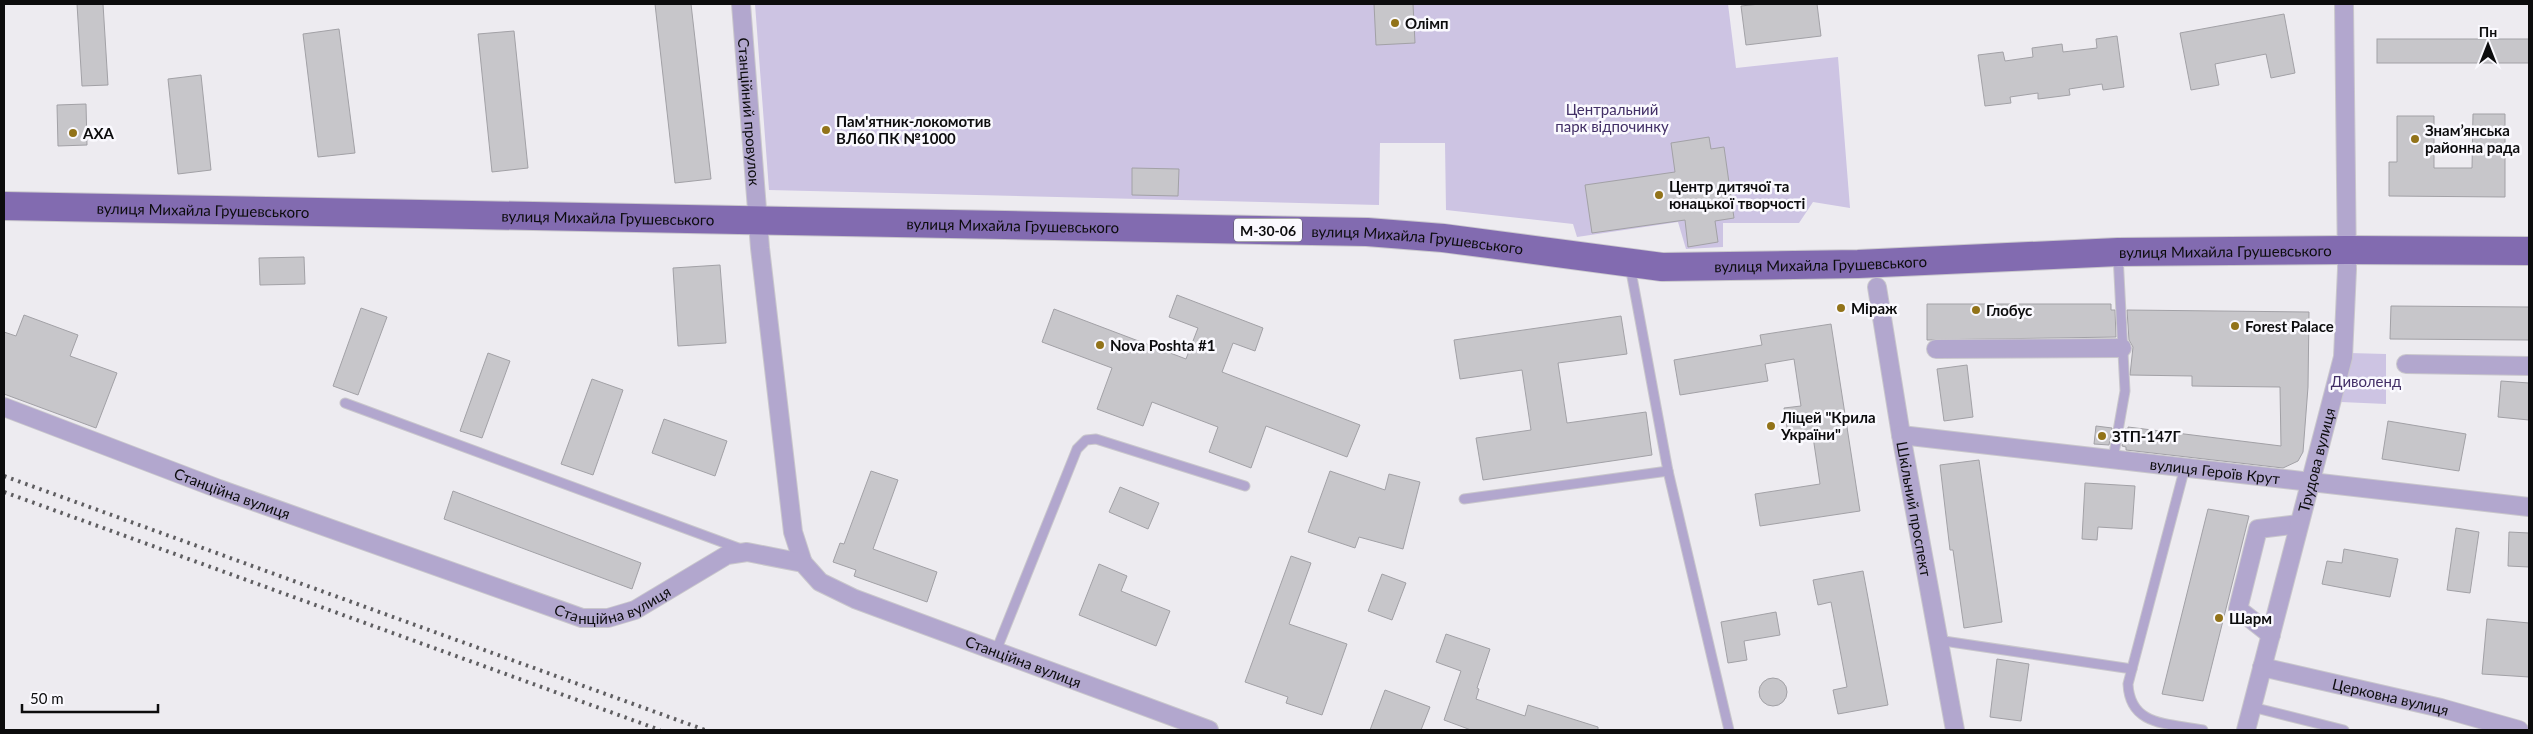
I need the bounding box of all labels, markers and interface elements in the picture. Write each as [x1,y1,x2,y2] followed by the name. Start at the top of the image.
[1405,14,1448,32] place label: Олімп
[1389,17,1401,29] marker: Олімп
[2463,20,2513,70] north arrow
[2479,23,2497,40] text: Пн
[735,37,764,187] street label: Станційний провулок
[1555,100,1669,135] park label: Центральний парк відпочинку
[836,112,991,147] place label: Пам'ятник-локомотив ВЛ60 ПК №1000
[2425,121,2520,156] place label: Знам’янська районна рада
[82,124,114,142] place label: AXA
[820,124,832,136] marker: Пам'ятник-локомотив ВЛ60 ПК №1000
[67,127,79,139] marker: AXA
[2409,133,2421,145] marker: Знам’янська районна рада
[1669,177,1805,212] place label: Центр дитячої та юнацької творчості
[1653,189,1665,201] marker: Центр дитячої та юнацької творчості
[96,199,310,221] street label: вулиця Михайла Грушевського
[501,206,714,229] street label: вулиця Михайла Грушевського
[906,214,1119,236] street label: вулиця Михайла Грушевського
[1234,218,1302,242] road number: М-30-06
[1311,222,1524,258] street label: вулиця Михайла Грушевського
[2119,241,2332,261] street label: вулиця Михайла Грушевського
[1714,252,1927,275] street label: вулиця Михайла Грушевського
[1851,299,1898,317] place label: Міраж
[1986,301,2032,319] place label: Глобус
[1835,302,1847,314] marker: Міраж
[1970,304,1982,316] marker: Глобус
[2245,317,2334,335] place label: Forest Palace
[2229,320,2241,332] marker: Forest Palace
[1110,336,1215,354] place label: Nova Poshta #1
[1094,339,1106,351] marker: Nova Poshta #1
[2331,372,2401,390] park label: Диволенд
[2294,406,2338,514] street label: Трудова вулиця
[1780,408,1876,443] place label: Ліцей "Крила України"
[1765,420,1777,432] marker: Ліцей "Крила України"
[2112,427,2181,445] place label: ЗТП-147Г
[2096,430,2108,442] marker: ЗТП-147Г
[1893,440,1936,578] street label: Шкільний проспект
[2149,455,2281,487] street label: вулиця Героїв Крут
[172,464,293,523] street label: Станційна вулиця
[552,582,674,627] street label: Станційна вулиця
[2229,609,2272,627] place label: Шарм
[2213,612,2225,624] marker: Шарм
[963,632,1084,691] street label: Станційна вулиця
[2331,674,2451,719] street label: Церковна вулиця
[22,682,159,714] scale bar
[30,689,64,707] text: 50 m

